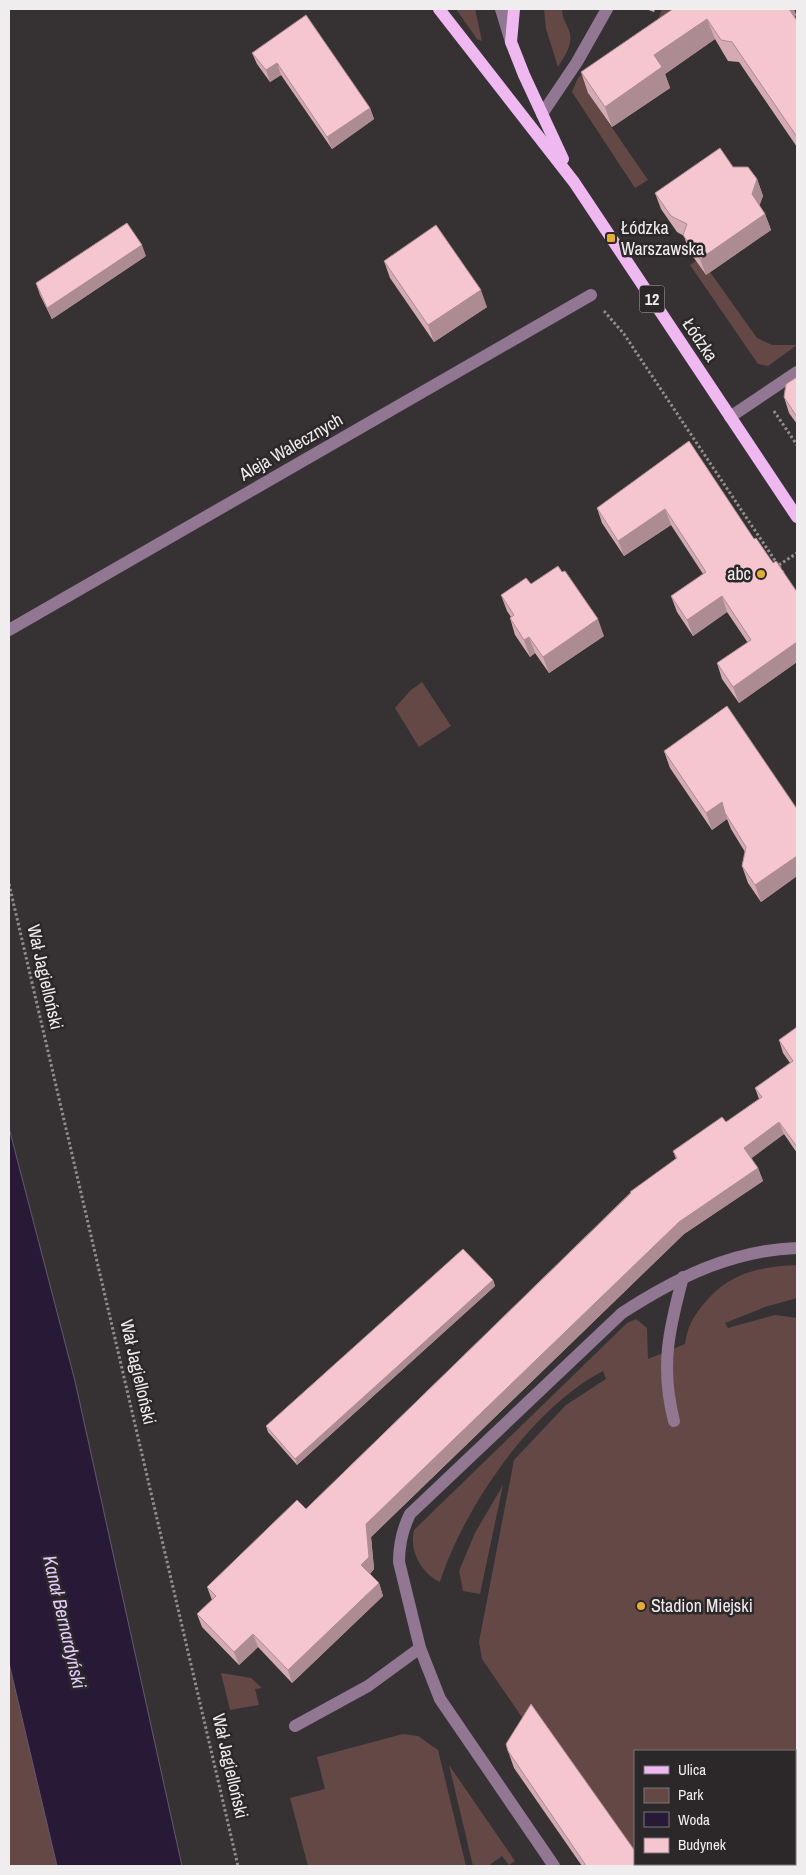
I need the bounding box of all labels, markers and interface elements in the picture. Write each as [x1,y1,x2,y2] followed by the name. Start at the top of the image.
[621,215,704,261] place label: Łódzka Warszawska
[605,232,617,244] marker: Łódzka Warszawska
[640,286,664,312] road number: 12
[677,313,724,366] street label: Łódzka
[233,407,347,487] street label: Aleja Walecznych
[727,561,751,586] place label: abc
[755,568,767,580] marker: abc
[21,922,70,1032] street label: Wał Jagielloński
[114,1317,163,1427] street label: Wał Jagielloński
[37,1553,93,1692] water label: Kanał Bernardyński
[651,1593,753,1618] place label: Stadion Miejski
[635,1600,647,1612] marker: Stadion Miejski
[206,1711,255,1821] street label: Wał Jagielloński
[634,1750,796,1865] legend
[678,1759,706,1780] text: Ulica
[678,1784,704,1805] text: Park
[678,1809,710,1830] text: Woda
[678,1834,727,1855] text: Budynek

